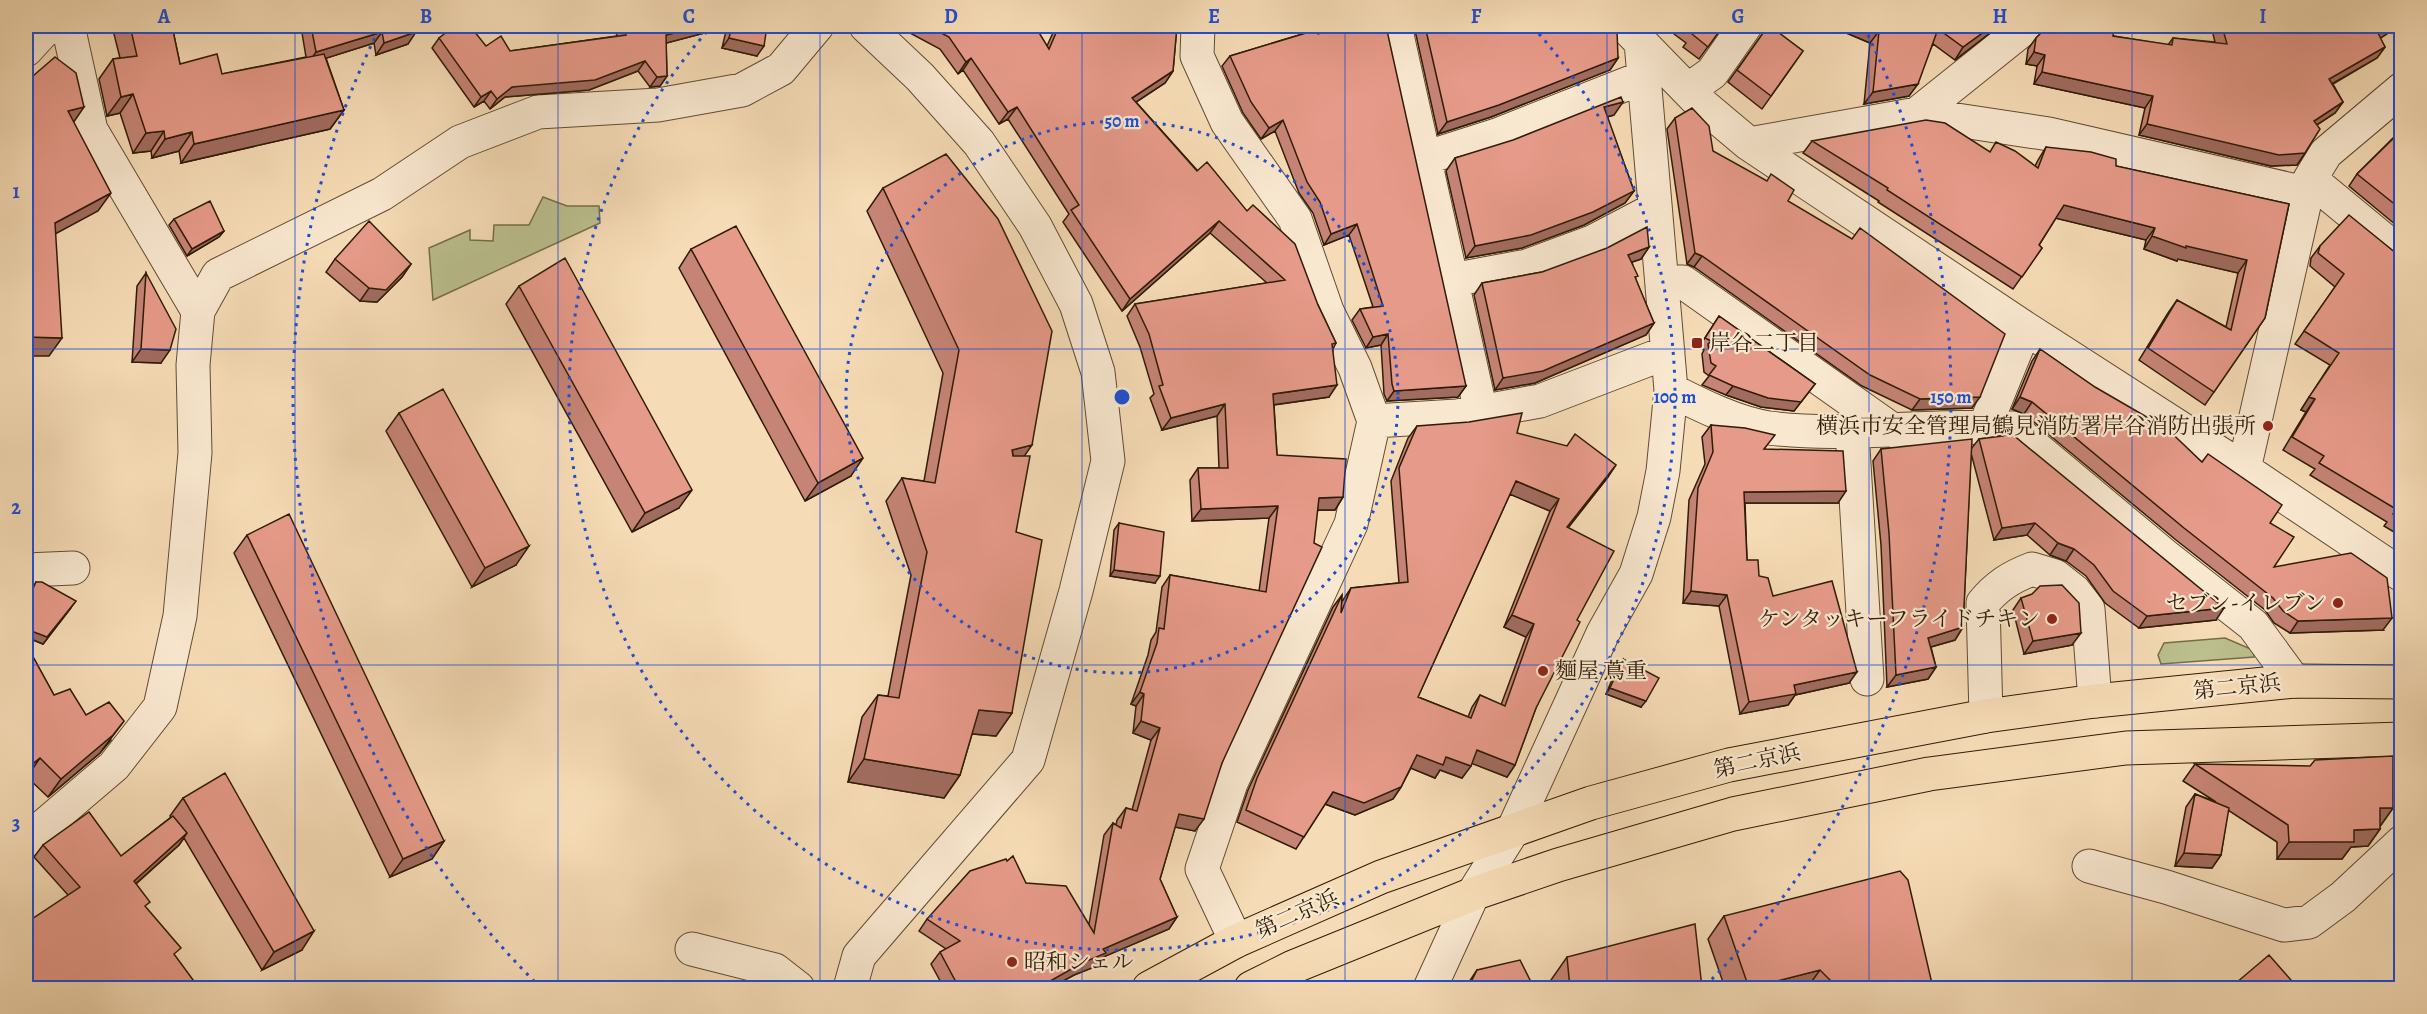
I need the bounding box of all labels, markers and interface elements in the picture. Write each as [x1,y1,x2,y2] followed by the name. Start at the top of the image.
[157,3,171,30] text: A
[420,3,432,30] text: B
[683,3,695,30] text: C
[944,3,958,30] text: D
[1208,3,1220,30] text: E
[1471,3,1482,30] text: F
[1731,3,1745,30] text: G
[1993,3,2008,30] text: H
[2259,3,2267,30] text: I
[1105,109,1139,133] text: 50 m
[12,178,20,205] text: 1
[1709,328,1819,358] place label: 岸谷二丁目
[1690,336,1704,350] marker: 岸谷二丁目
[1654,385,1696,409] text: 100 m
[1930,385,1972,409] text: 150 m
[1112,387,1132,407] centre of rings
[1816,411,2256,441] place label: 横浜市安全管理局鶴見消防署岸谷消防出張所
[2261,419,2275,433] marker: 横浜市安全管理局鶴見消防署岸谷消防出張所
[11,494,21,521] text: 2
[2165,588,2326,618] place label: セブン-イレブン
[2331,596,2345,610] marker: セブン-イレブン
[1758,604,2040,634] place label: ケンタッキーフライドチキン
[2045,612,2059,626] marker: ケンタッキーフライドチキン
[1555,656,1647,686] place label: 麵屋 蔦重
[1536,664,1550,678] marker: 麵屋 蔦重
[2192,667,2282,707] street label: 第二京浜
[1711,737,1803,785] street label: 第二京浜
[12,810,20,837] text: 3
[1251,882,1343,946] street label: 第二京浜
[1024,947,1134,977] place label: 昭和シェル
[1005,955,1019,969] marker: 昭和シェル

